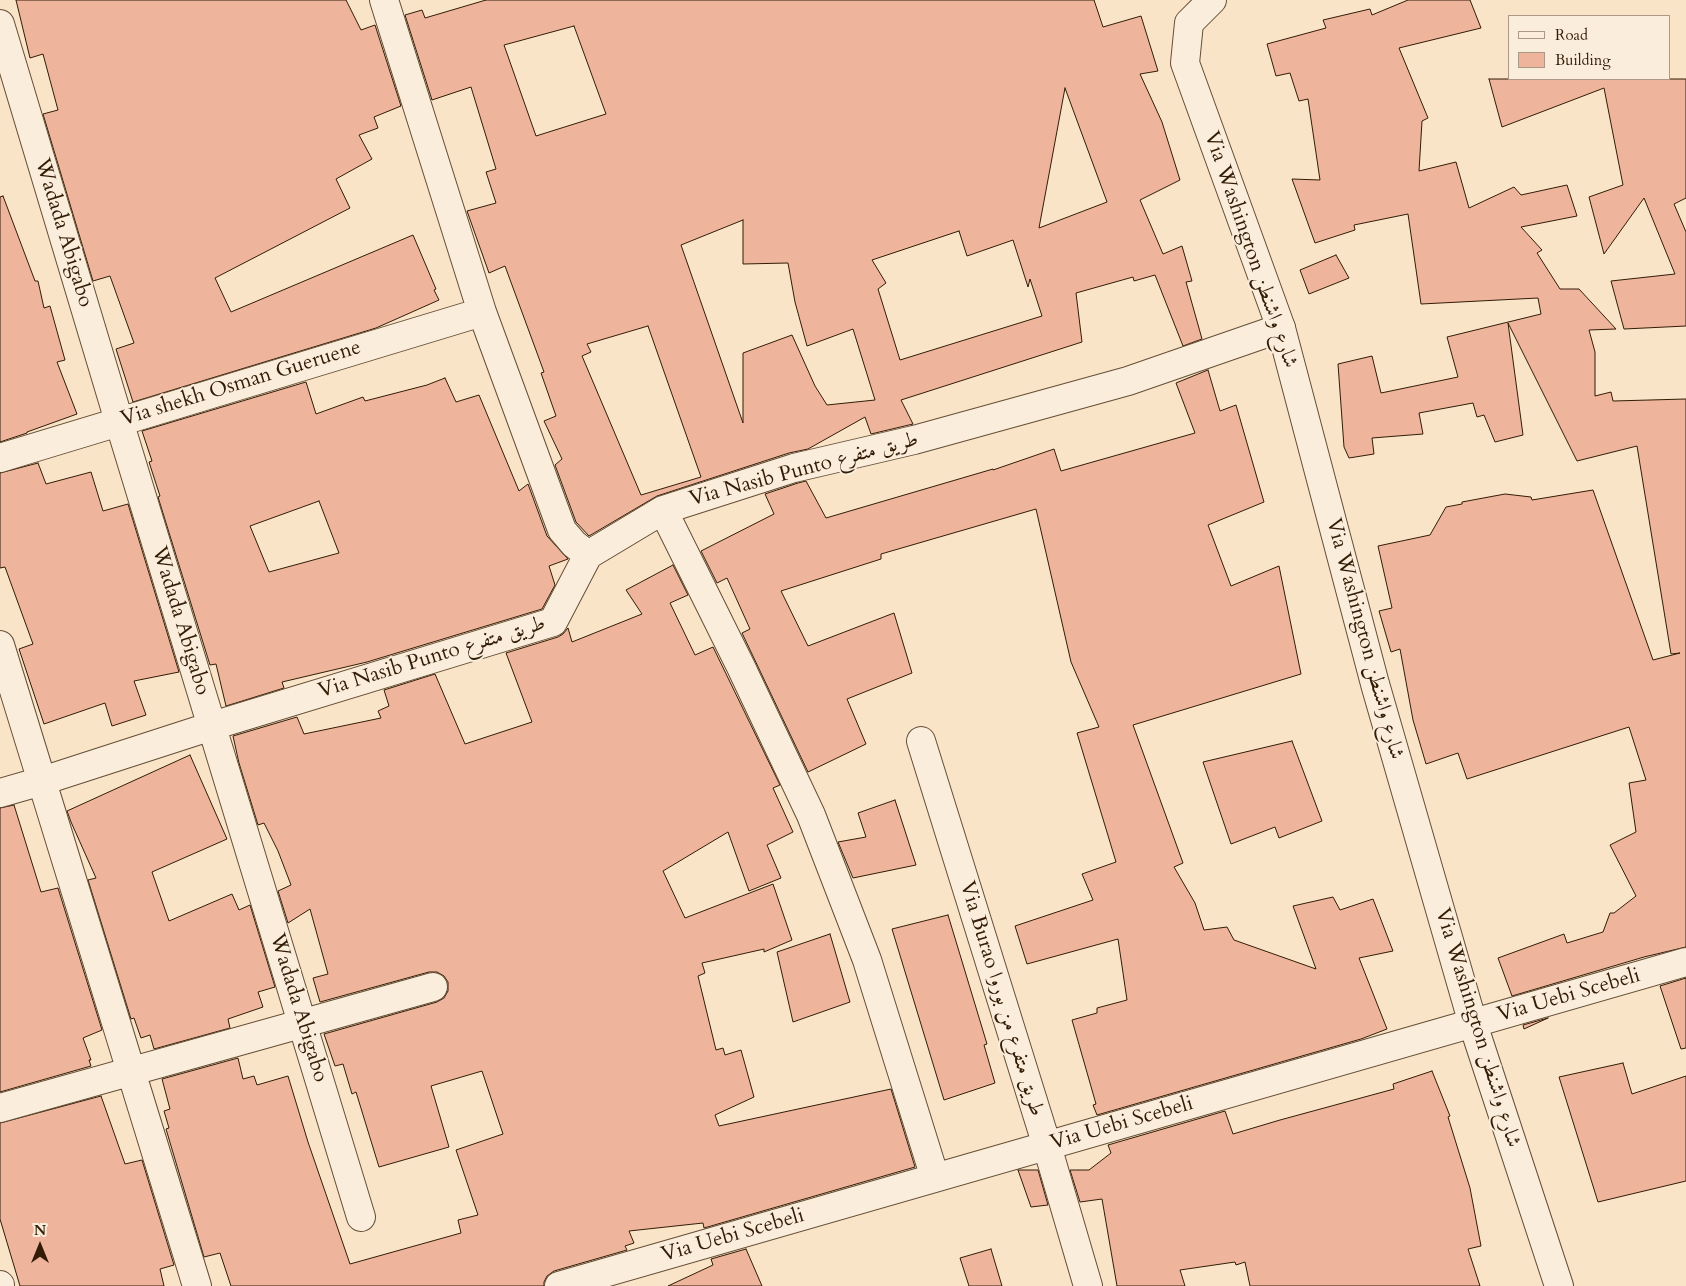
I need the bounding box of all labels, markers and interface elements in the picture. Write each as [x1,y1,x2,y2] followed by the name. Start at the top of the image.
[1508,15,1671,80] legend
[1555,25,1588,45] text: Road
[1555,50,1611,70] text: Building
[1198,128,1302,372] street label: Via Washington شارع واشنطن
[28,156,98,310] street label: Wadada Abigabo
[118,335,364,433] street label: Via shekh Osman Gueruene
[687,427,921,513] street label: Via Nasib Punto طريق متفرع
[1320,516,1408,762] street label: Via Washington شارع واشنطن
[145,544,215,698] street label: Wadada Abigabo
[315,611,549,705] street label: Via Nasib Punto طريق متفرع
[953,878,1049,1120] street label: Via Burao طريق متفرع من بوروا
[1429,905,1525,1151] street label: Via Washington شارع واشنطن
[263,931,333,1085] street label: Wadada Abigabo
[1495,964,1643,1028] street label: Via Uebi Scebeli
[1048,1092,1196,1156] street label: Via Uebi Scebeli
[659,1204,807,1268] street label: Via Uebi Scebeli
[15,1221,65,1271] north arrow
[34,1221,46,1240] text: N

